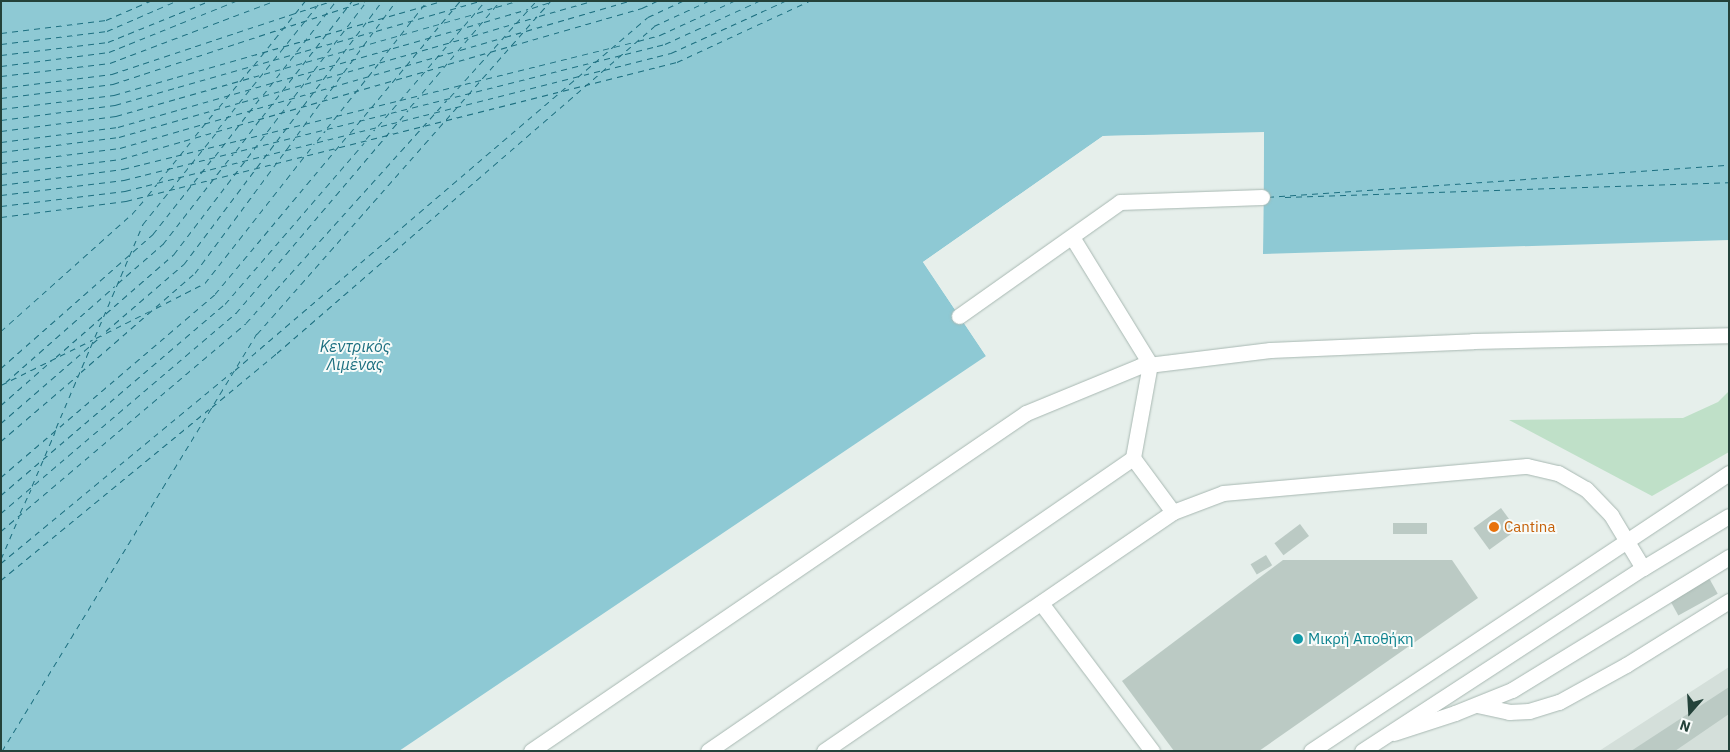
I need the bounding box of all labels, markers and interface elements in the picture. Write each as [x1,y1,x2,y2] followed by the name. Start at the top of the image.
[320,336,390,374] water label: Κεντρικός Λιμένας
[1504,518,1555,536] place label: Cantina
[1488,521,1500,533] marker: Cantina
[1308,630,1414,648] place label: Μικρή Αποθήκη
[1292,633,1304,645] marker: Μικρή Αποθήκη
[1665,687,1715,737] north arrow
[1677,716,1693,736] text: N

